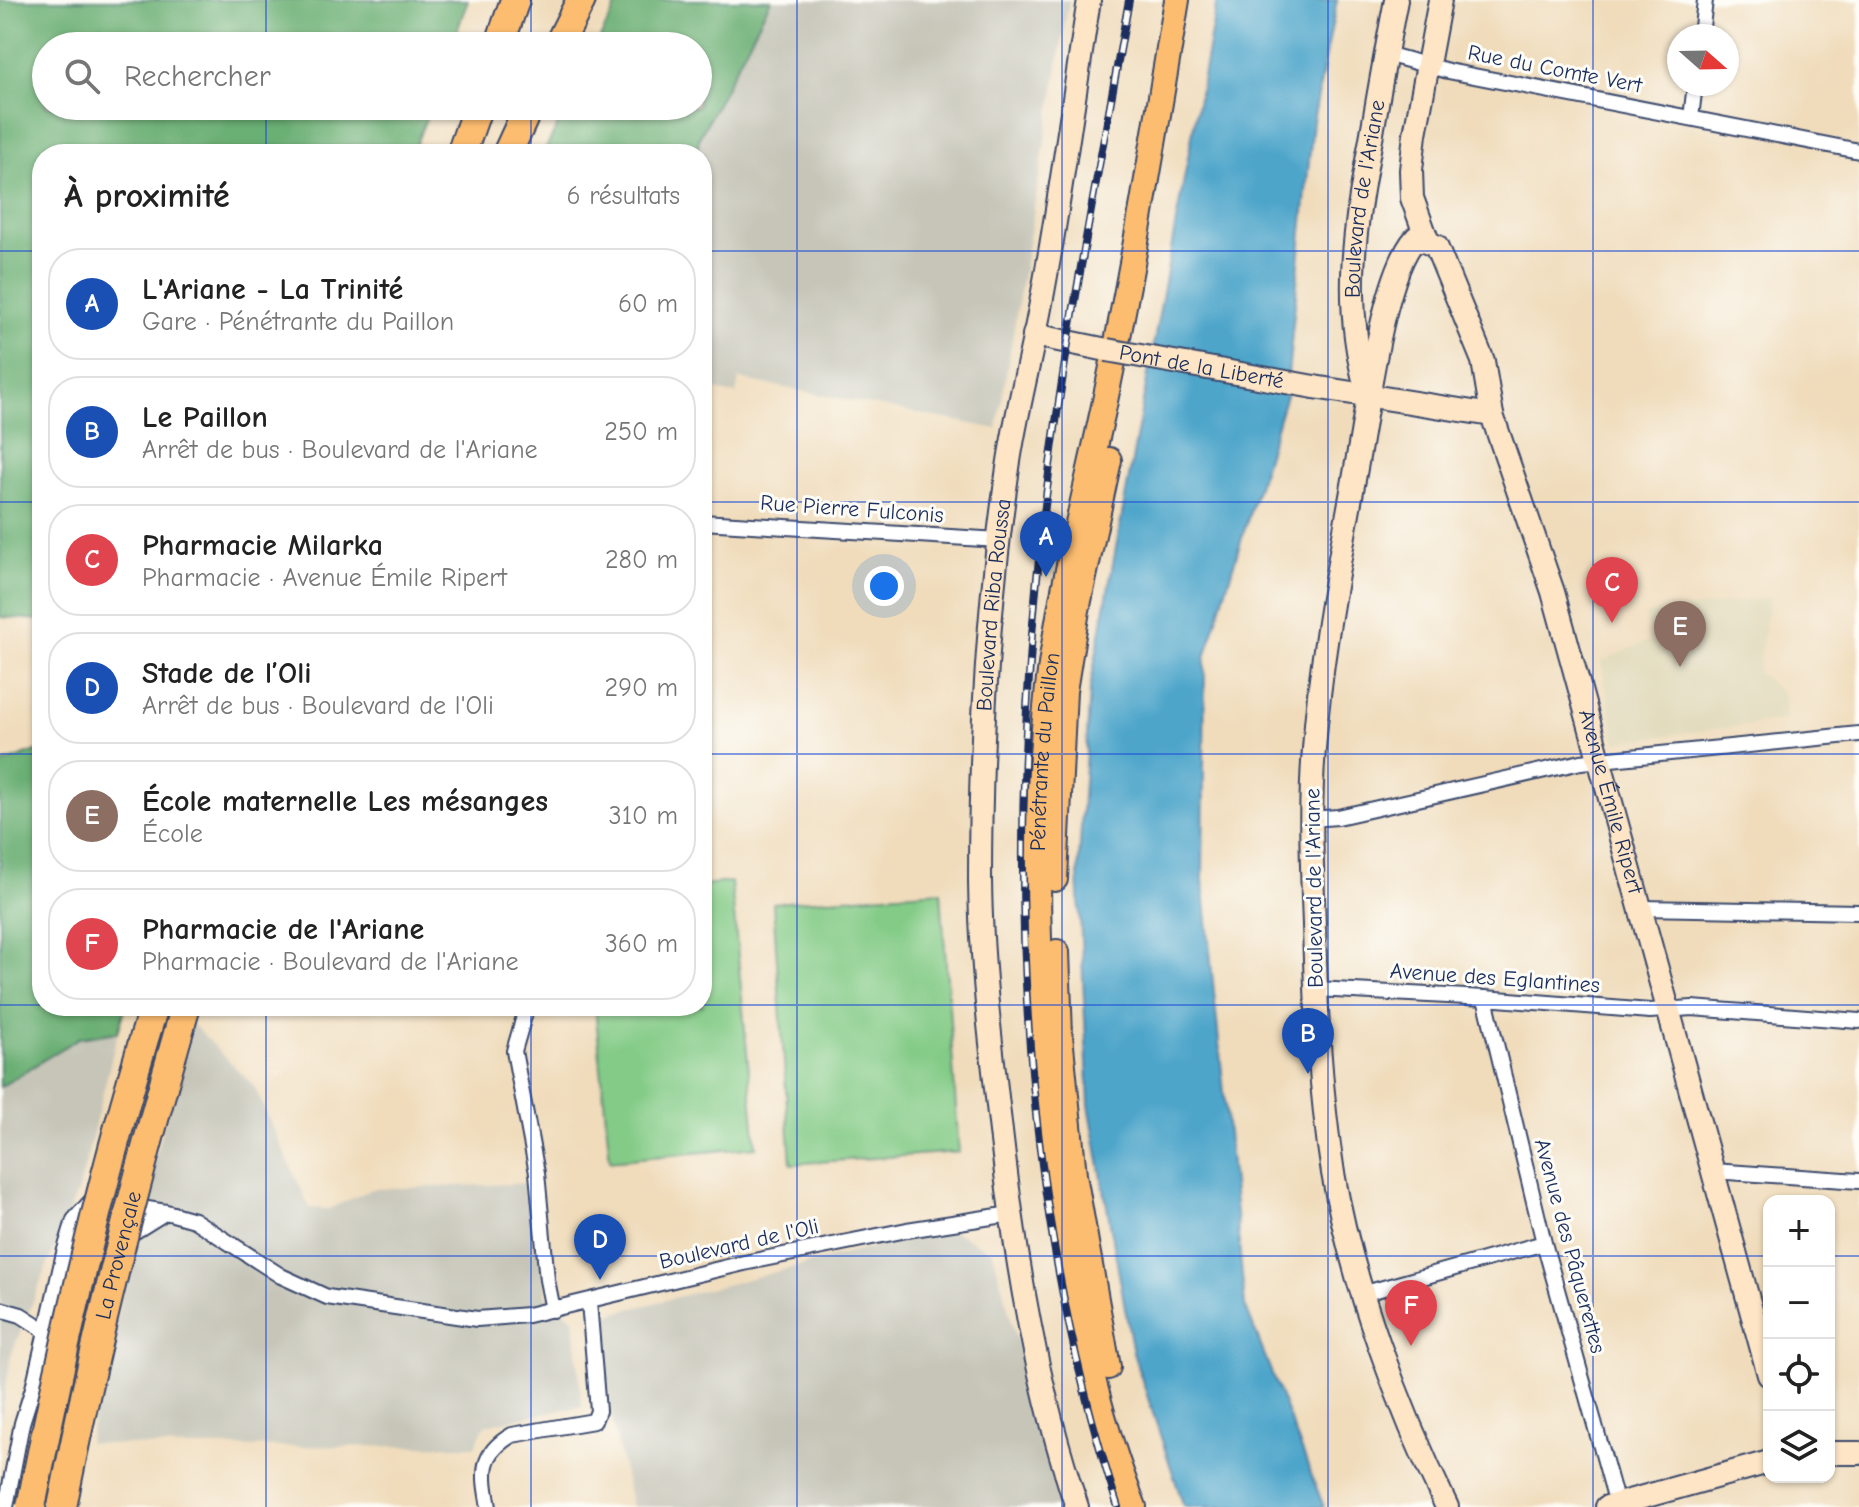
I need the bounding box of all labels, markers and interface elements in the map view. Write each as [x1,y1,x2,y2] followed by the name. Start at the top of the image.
[1667,24,1739,96] north arrow
[32,32,712,120] search box
[1466,39,1645,99] street label: Rue du Comte Vert
[60,54,104,98] icon: search
[124,59,271,94] text: Rechercher
[1340,98,1391,298] street label: Boulevard de l'Ariane
[64,176,230,216] text: À proximité
[567,181,680,211] text: 6 résultats
[142,272,403,307] text: L'Ariane - La Trinité
[85,289,99,319] text: A
[618,289,678,319] text: 60 m
[142,307,454,337] text: Gare · Pénétrante du Paillon
[1117,339,1286,394] street label: Pont de la Liberté
[142,400,268,435] text: Le Paillon
[84,417,100,447] text: B
[604,417,678,447] text: 250 m
[142,435,538,465] text: Arrêt de bus · Boulevard de l'Ariane
[759,490,945,528] street label: Rue Pierre Fulconis
[971,497,1017,712] street label: Boulevard Riba Roussa
[1020,511,1072,577] pin: A
[142,528,383,563] text: Pharmacie Milarka
[84,545,100,575] text: C
[605,545,678,575] text: 280 m
[1586,557,1638,623] pin: C
[142,563,507,593] text: Pharmacie · Avenue Émile Ripert
[864,566,904,606] your location
[1654,601,1706,667] pin: E
[1025,651,1066,851] street label: Pénétrante du Paillon
[142,656,312,691] text: Stade de l’Oli
[84,673,100,703] text: D
[605,673,678,703] text: 290 m
[142,691,494,721] text: Arrêt de bus · Boulevard de l'Oli
[1573,707,1649,897] street label: Avenue Émile Ripert
[142,784,548,819] text: École maternelle Les mésanges
[1299,788,1329,988] street label: Boulevard de l'Ariane
[84,801,100,831] text: E
[609,801,678,831] text: 310 m
[142,819,203,849] text: École
[142,912,424,947] text: Pharmacie de l'Ariane
[84,929,100,959] text: F
[605,929,678,959] text: 360 m
[142,947,519,977] text: Pharmacie · Boulevard de l'Ariane
[1389,958,1601,998] street label: Avenue des Eglantines
[1282,1008,1334,1074] pin: B
[1529,1136,1611,1356] street label: Avenue des Pâquerettes
[90,1188,147,1322] street label: La Provençale
[1763,1195,1835,1483] map controls
[1763,1195,1835,1267] button: +
[657,1213,821,1275] street label: Boulevard de l'Oli
[574,1214,626,1280] pin: D
[1763,1267,1835,1339] button: −
[1385,1280,1437,1346] pin: F
[1763,1339,1835,1411] button: locate
[1763,1411,1835,1483] button: layers

